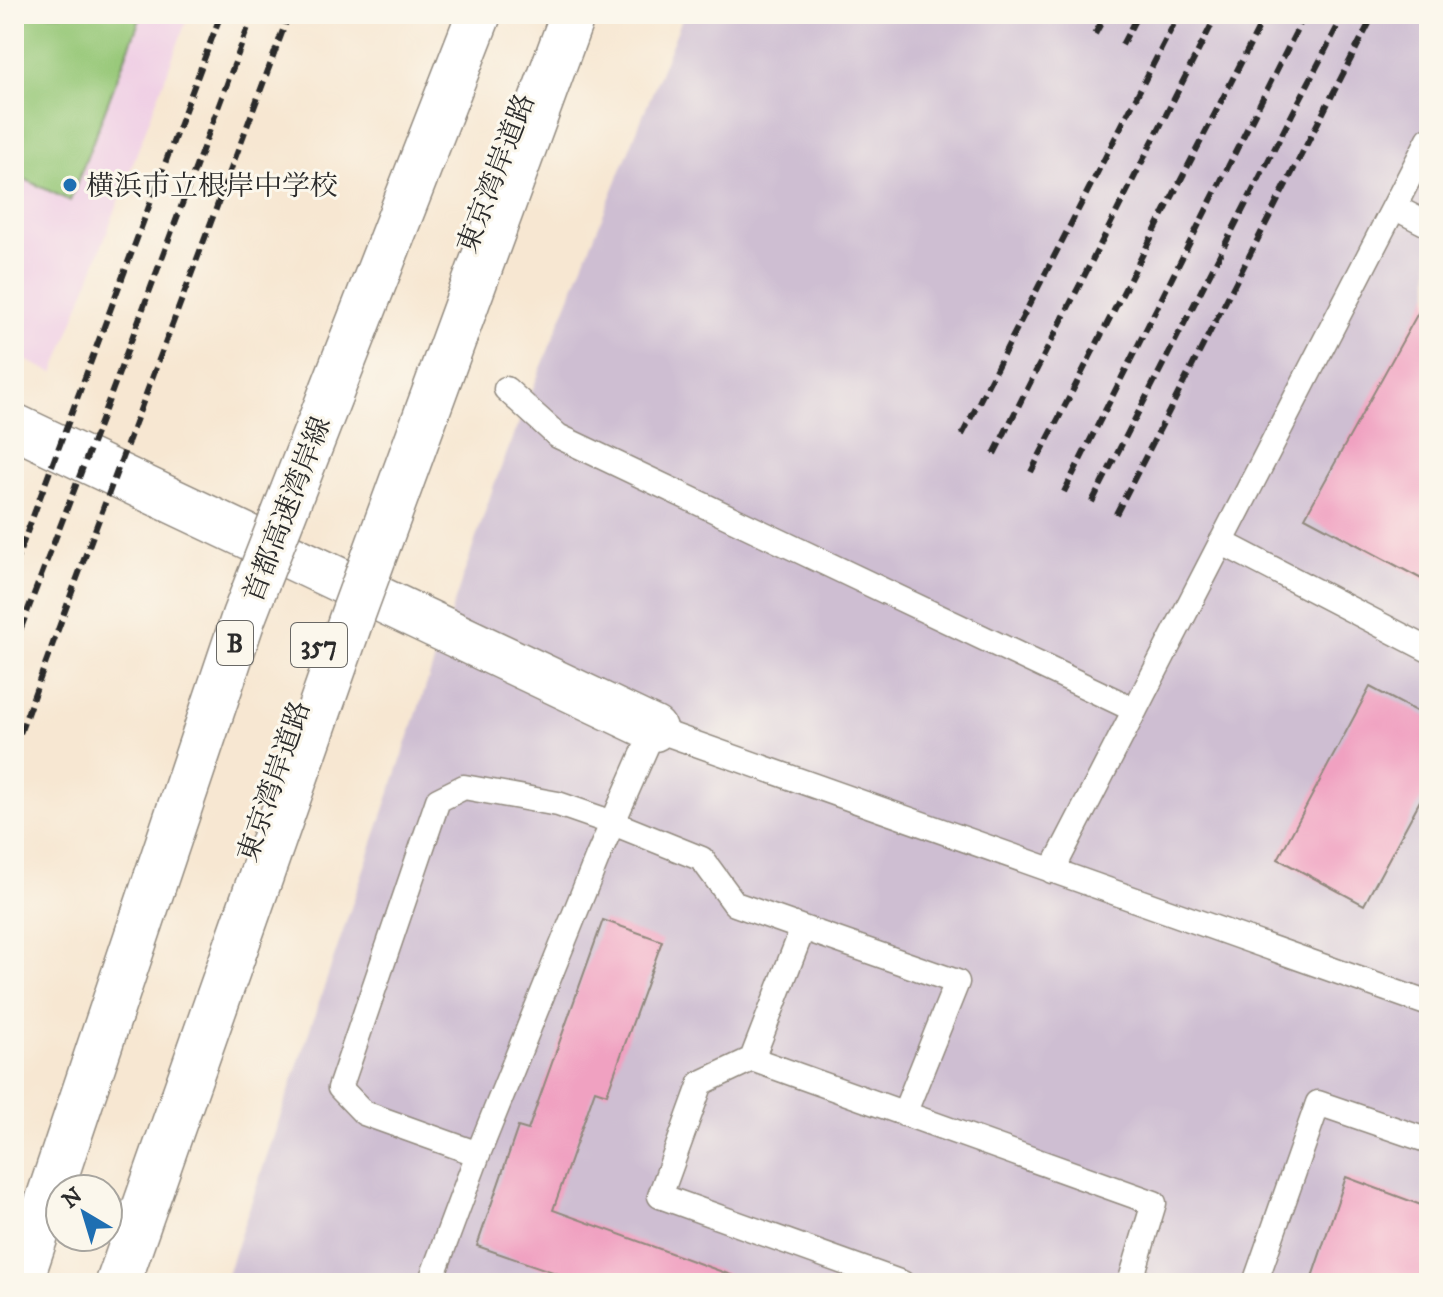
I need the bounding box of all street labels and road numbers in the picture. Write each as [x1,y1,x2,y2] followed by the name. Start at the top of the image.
[450,89,543,258] street label: 東京湾岸道路
[236,412,339,607] street label: 首都高速湾岸線
[217,621,253,665] road number: B
[291,623,347,667] road number: 357
[231,696,318,867] street label: 東京湾岸道路

